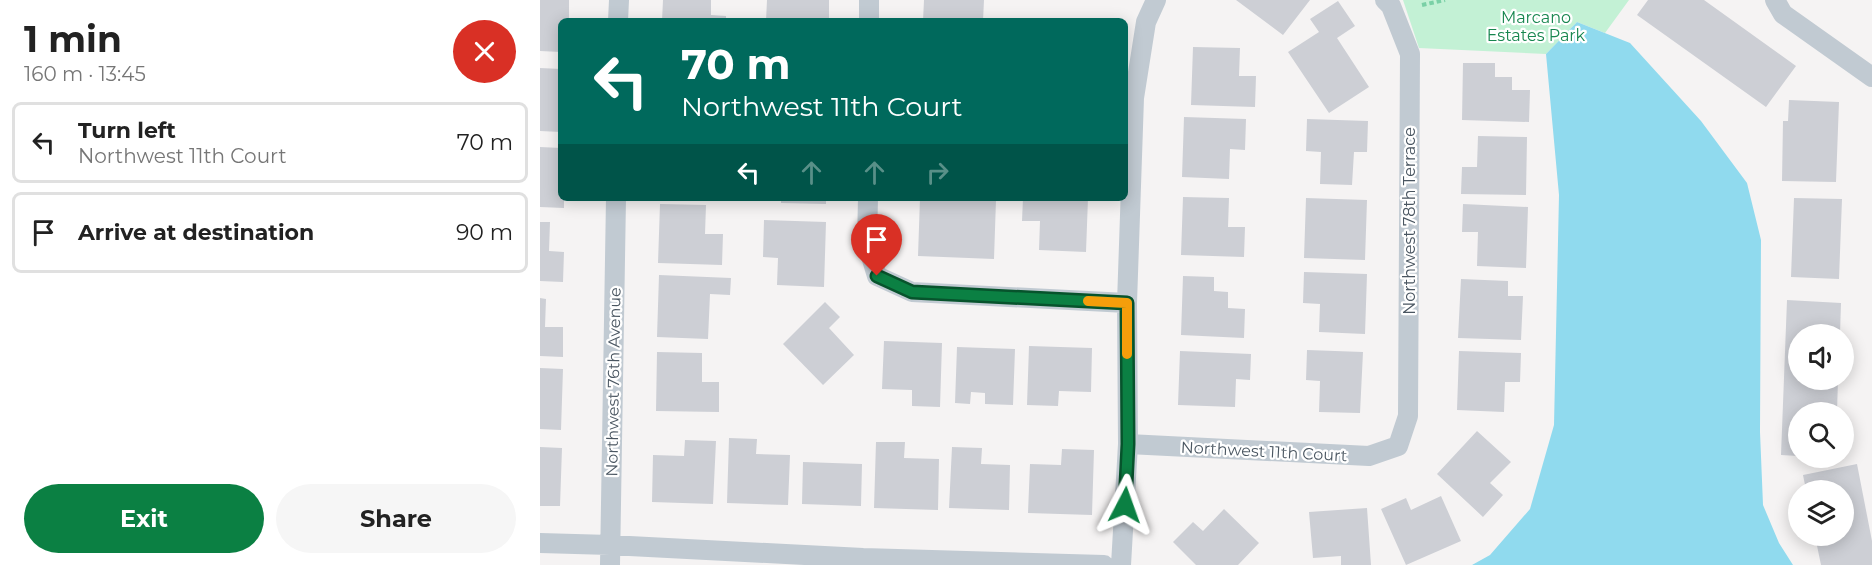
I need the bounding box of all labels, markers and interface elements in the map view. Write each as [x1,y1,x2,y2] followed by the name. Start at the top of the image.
[1487,8,1586,45] park label: Marcano Estates Park
[24,17,122,61] text: 1 min
[453,20,516,83] button: close
[681,38,791,90] text: 70 m
[582,42,660,120] icon: left
[24,62,146,86] text: 160 m · 13:45
[681,90,962,123] text: Northwest 11th Court
[78,117,176,144] text: Turn left
[27,126,60,159] icon: left
[1400,127,1419,315] street label: Northwest 78th Terrace
[457,129,513,156] text: 70 m
[78,144,287,168] text: Northwest 11th Court
[732,156,765,189] icon: left
[795,156,828,189] icon: ahead
[858,156,891,189] icon: ahead
[921,156,954,189] icon: right
[851,214,902,276] pin
[27,216,60,249] icon: arrive
[78,219,314,246] text: Arrive at destination
[456,219,513,246] text: 90 m
[860,223,893,256] icon: arrive
[602,287,625,477] street label: Northwest 76th Avenue
[1788,324,1854,546] map controls
[1788,324,1854,390] button: sound
[1788,402,1854,468] button: search
[1180,438,1348,465] street label: Northwest 11th Court
[1093,473,1157,537] position arrow
[1788,480,1854,546] button: layers
[24,484,264,553] button: Exit
[276,484,516,553] button: Share

